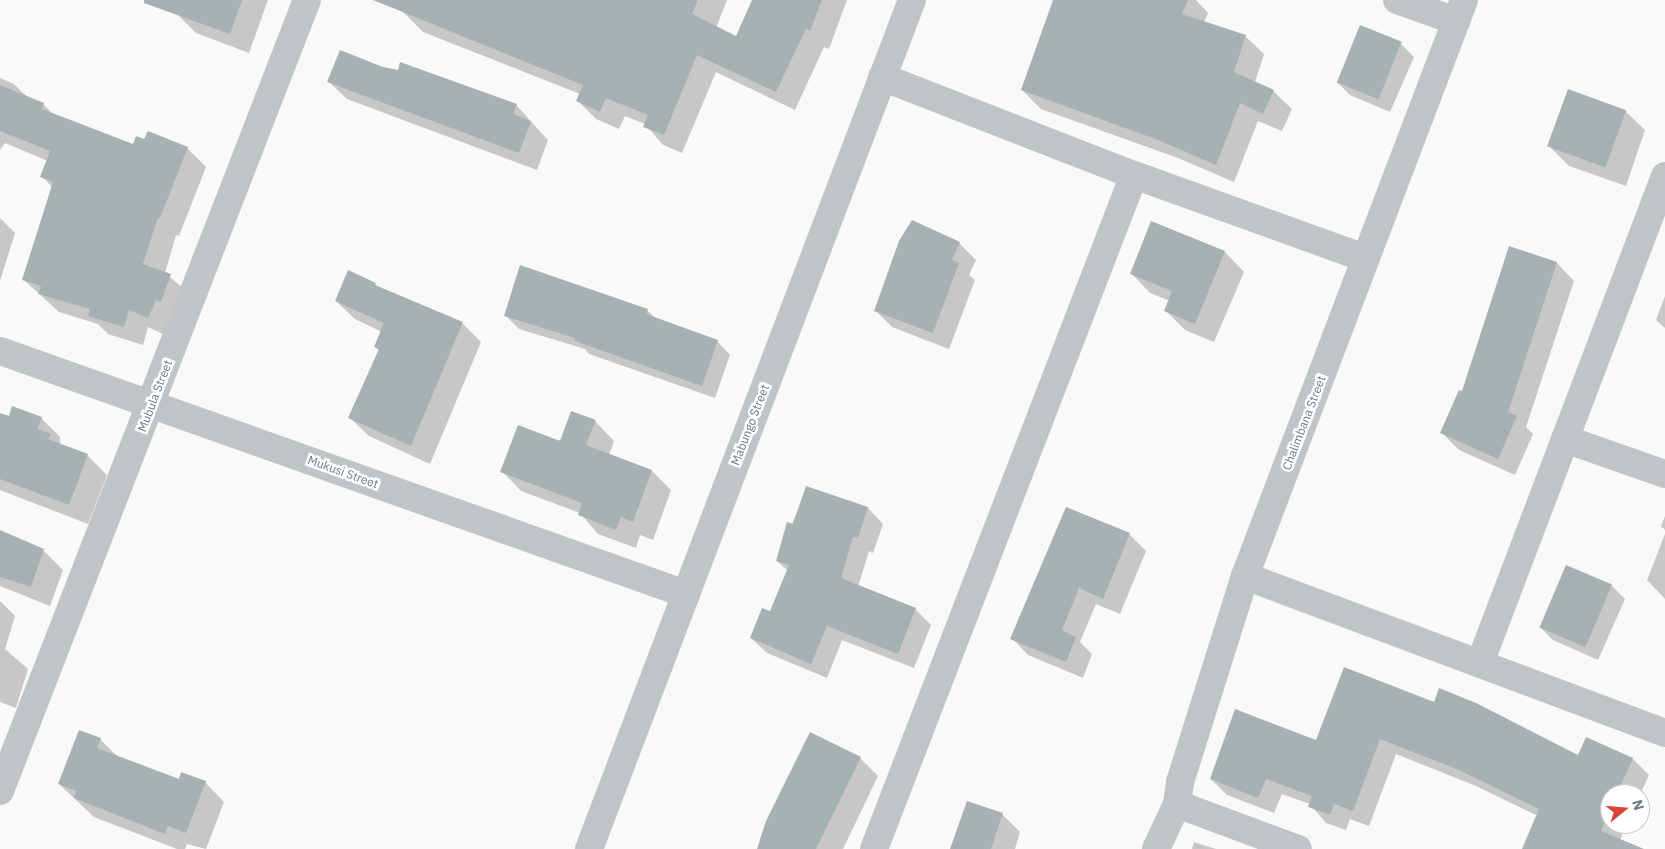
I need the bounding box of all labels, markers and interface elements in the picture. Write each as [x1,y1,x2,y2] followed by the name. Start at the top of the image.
[135,358,175,434] street label: Mubula Street
[1279,374,1329,472] street label: Chalimbana Street
[728,383,772,467] street label: Mabungo Street
[306,453,380,491] street label: Mukusi Street
[1600,784,1650,834] north arrow
[1628,797,1648,812] text: N

